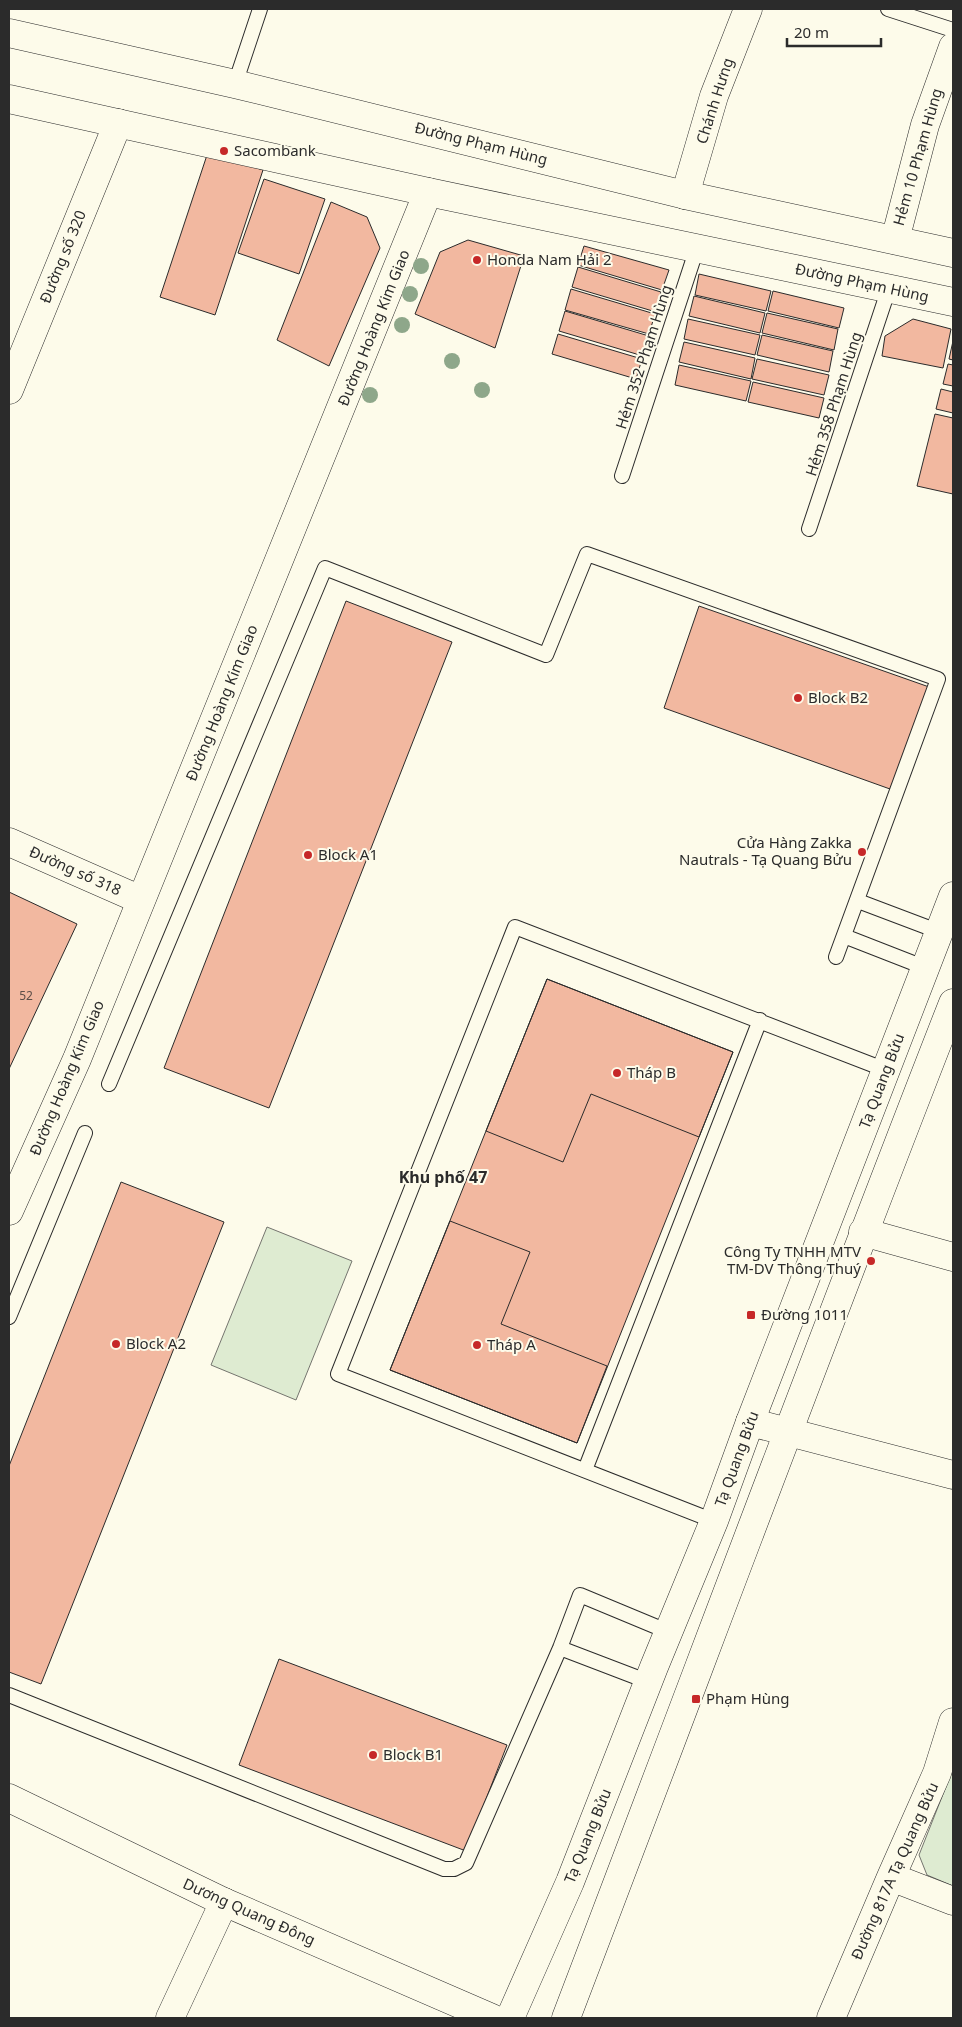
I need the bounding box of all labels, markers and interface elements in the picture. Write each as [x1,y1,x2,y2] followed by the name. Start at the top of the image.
[787,15,881,47] scale bar
[794,22,829,42] text: 20 m
[691,55,737,146] street label: Chánh Hưng
[888,86,946,228] street label: Hẻm 10 Phạm Hùng
[413,117,550,169] street label: Đường Phạm Hùng
[234,140,316,160] place label: Sacombank
[218,145,230,157] marker: Sacombank
[34,207,90,306] street label: Đường số 320
[333,246,414,409] street label: Đường Hoàng Kim Giao
[487,249,612,269] place label: Honda Nam Hải 2
[471,254,483,266] marker: Honda Nam Hải 2
[793,258,931,306] street label: Đường Phạm Hùng
[610,282,676,431] street label: Hẻm 352 Phạm Hùng
[800,329,866,478] street label: Hẻm 358 Phạm Hùng
[181,621,262,784] street label: Đường Hoàng Kim Giao
[808,687,868,707] place label: Block B2
[792,692,804,704] marker: Block B2
[679,832,852,869] place label: Cửa Hàng Zakka Nautrals - Tạ Quang Bửu
[26,841,125,899] street label: Đường số 318
[318,844,378,864] place label: Block A1
[856,846,868,858] marker: Cửa Hàng Zakka Nautrals - Tạ Quang Bửu
[302,849,314,861] marker: Block A1
[19,987,33,1004] house number: 52
[24,997,108,1158] street label: Đường Hoàng Kim Giao
[854,1030,908,1131] street label: Tạ Quang Bửu
[627,1062,676,1082] place label: Tháp B
[611,1067,623,1079] marker: Tháp B
[399,1166,487,1188] district label: Khu phố 47
[724,1241,861,1278] place label: Công Ty TNHH MTV TM-DV Thông Thuý
[865,1255,877,1267] marker: Công Ty TNHH MTV TM-DV Thông Thuý
[761,1304,848,1324] place label: Đường 1011
[745,1309,757,1321] marker: Đường 1011
[126,1333,186,1353] place label: Block A2
[487,1334,536,1354] place label: Tháp A
[110,1338,122,1350] marker: Block A2
[471,1339,483,1351] marker: Tháp A
[709,1408,763,1509] street label: Tạ Quang Bửu
[706,1688,790,1708] place label: Phạm Hùng
[690,1693,702,1705] marker: Phạm Hùng
[383,1744,443,1764] place label: Block B1
[367,1749,379,1761] marker: Block B1
[846,1779,942,1963] street label: Đường 817A Tạ Quang Bửu
[559,1785,615,1886] street label: Tạ Quang Bửu
[180,1873,319,1949] street label: Dương Quang Đông

